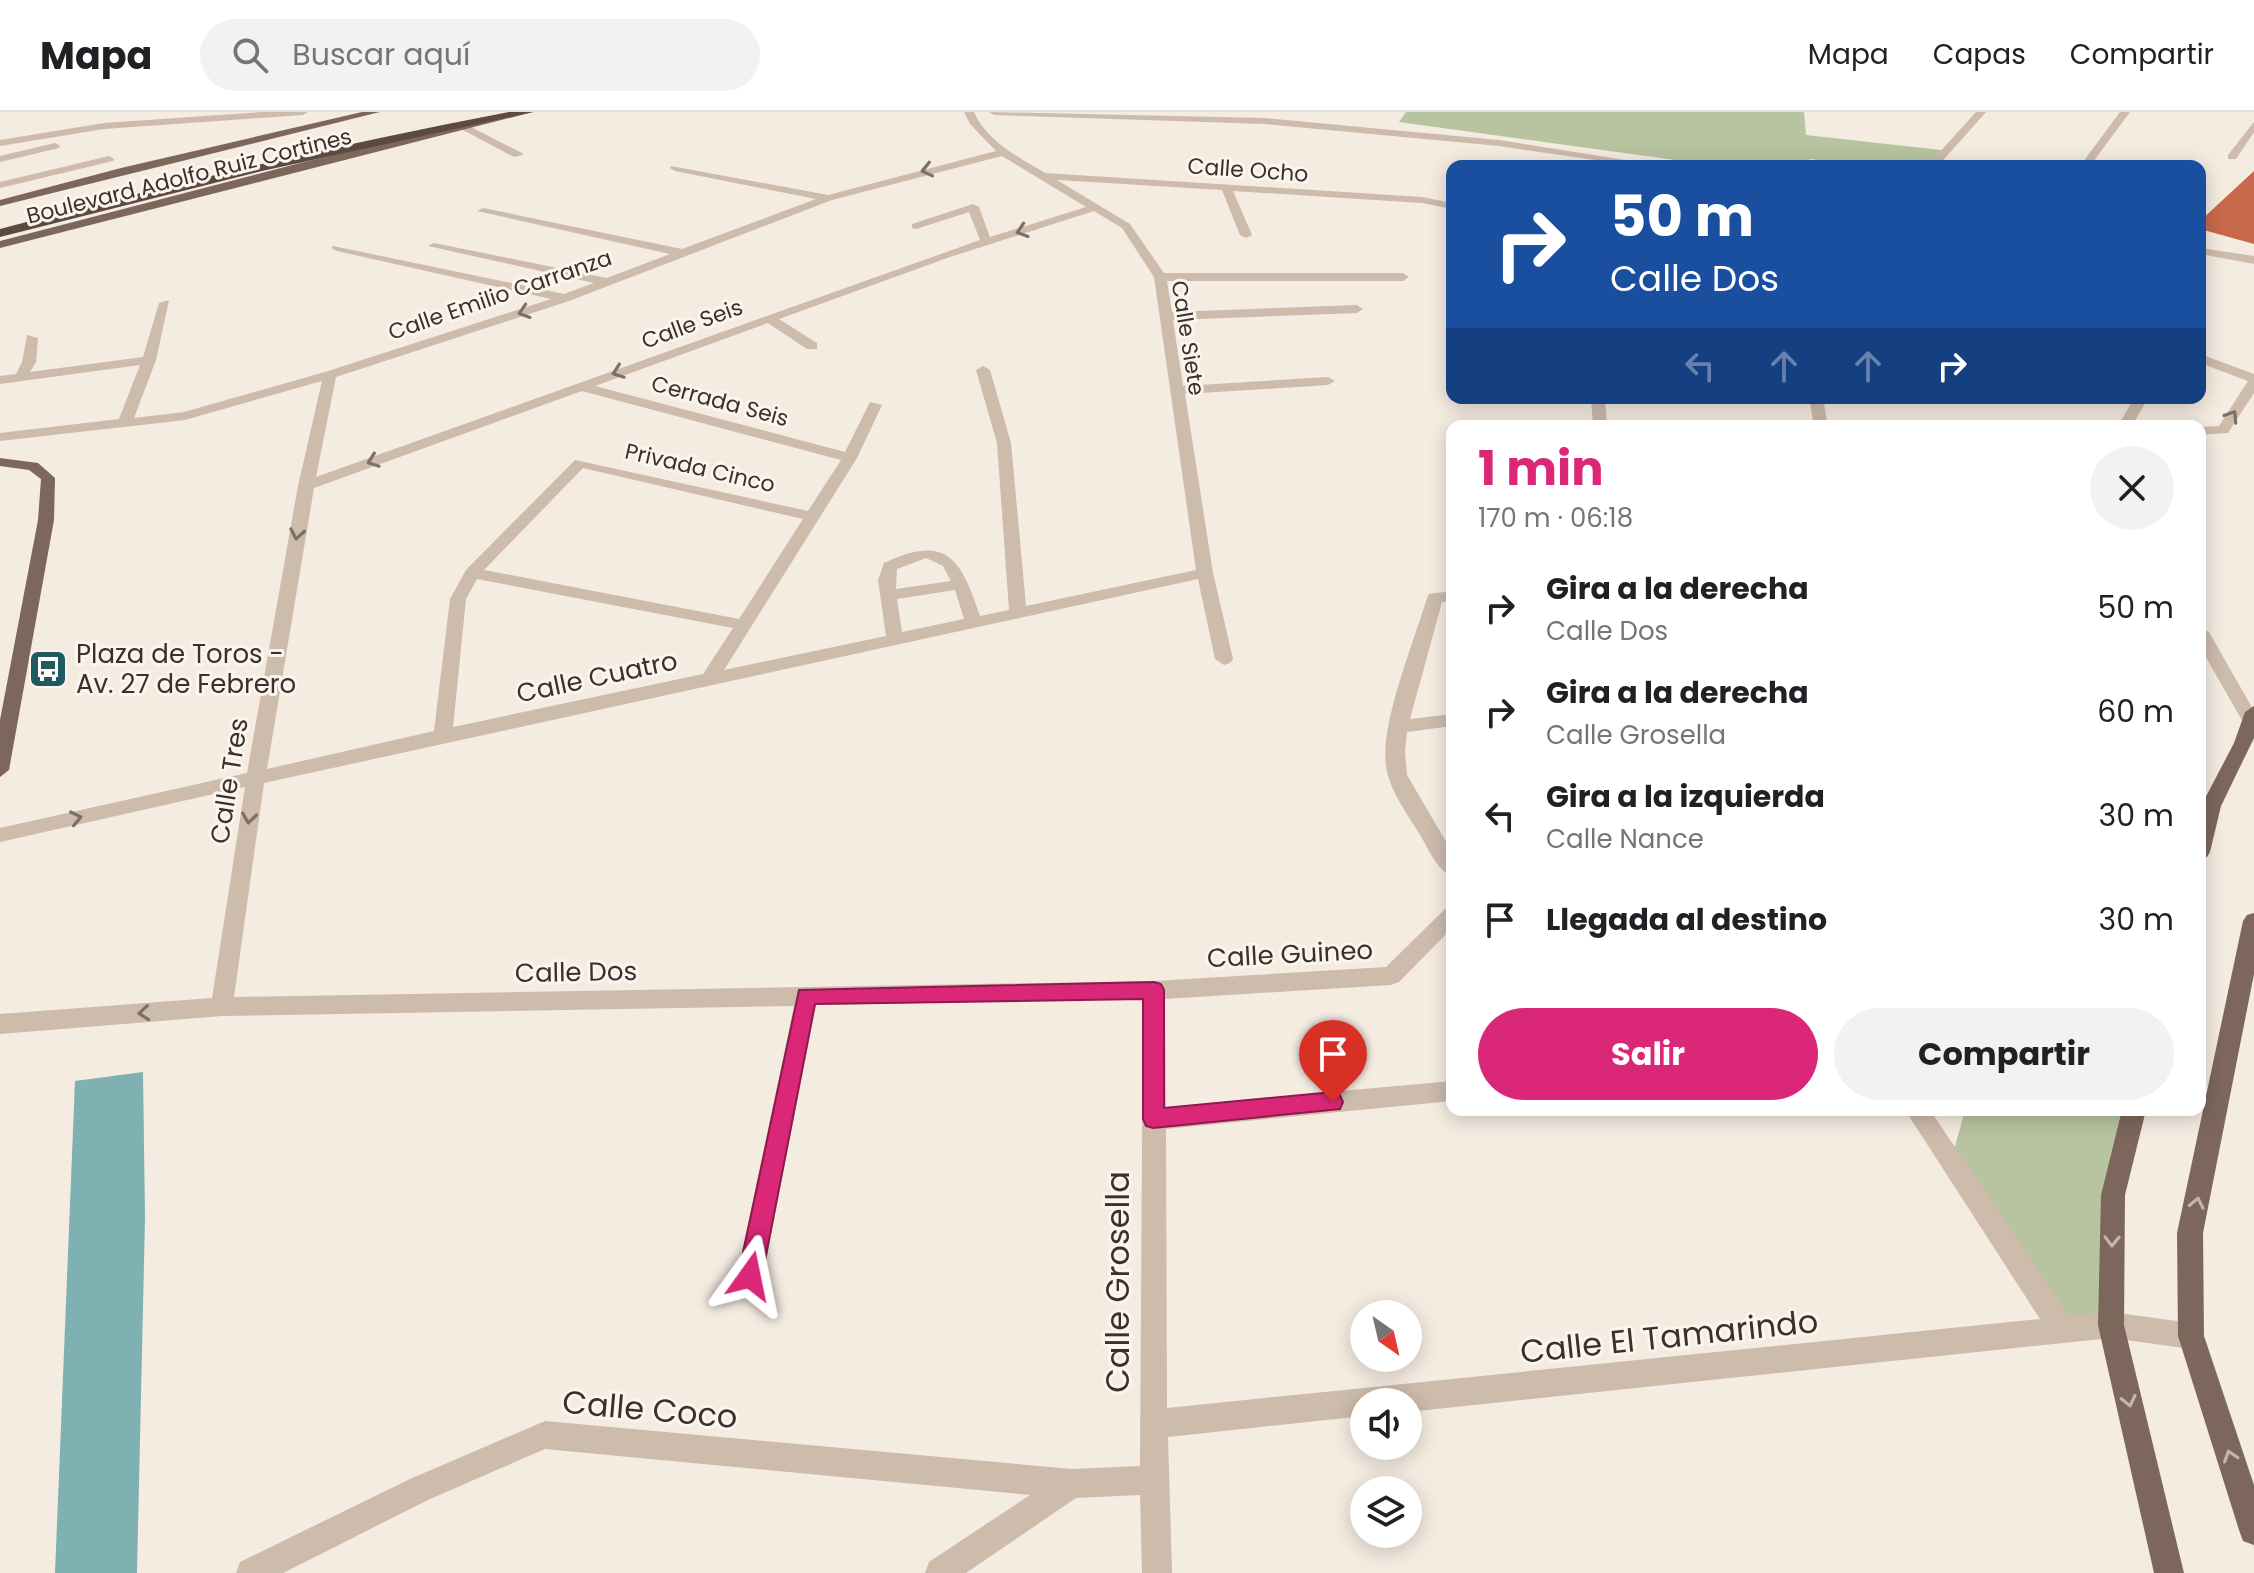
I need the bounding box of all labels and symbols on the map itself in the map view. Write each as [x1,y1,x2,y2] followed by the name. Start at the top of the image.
[23,121,355,231] street label: Boulevard Adolfo Ruiz Cortines
[1187,150,1309,190] street label: Calle Ocho
[921,161,935,178] one-way arrow
[1016,222,1030,238] one-way arrow
[384,242,616,348] street label: Calle Emilio Carranza
[1164,278,1212,398] street label: Calle Siete
[637,291,747,357] street label: Calle Seis
[518,302,532,318] one-way arrow
[612,362,626,379] one-way arrow
[648,368,792,434] street label: Cerrada Seis
[2222,411,2237,425] one-way arrow
[622,436,778,500] street label: Privada Cinco
[367,451,381,468] one-way arrow
[289,527,306,541] one-way arrow
[76,636,296,702] place label: Plaza de Toros - Av. 27 de Febrero
[513,642,681,712] street label: Calle Cuatro
[27,648,69,690] bus stop icon: Plaza de Toros - Av. 27 de Febrero
[201,715,257,847] street label: Calle Tres
[69,810,83,827] one-way arrow
[241,811,258,825] one-way arrow
[1206,932,1374,976] street label: Calle Guineo
[515,953,637,991] street label: Calle Dos
[137,1004,150,1021] one-way arrow
[1299,1020,1367,1102] pin
[1095,1171,1140,1393] street label: Calle Grosella
[2187,1196,2204,1209] one-way arrow
[708,1234,792,1318] position arrow
[2103,1235,2121,1248] one-way arrow
[1518,1298,1820,1374] street label: Calle El Tamarindo
[1350,1300,1422,1372] north arrow
[561,1379,739,1439] street label: Calle Coco
[2120,1394,2137,1407] one-way arrow
[2223,1450,2239,1464] one-way arrow

